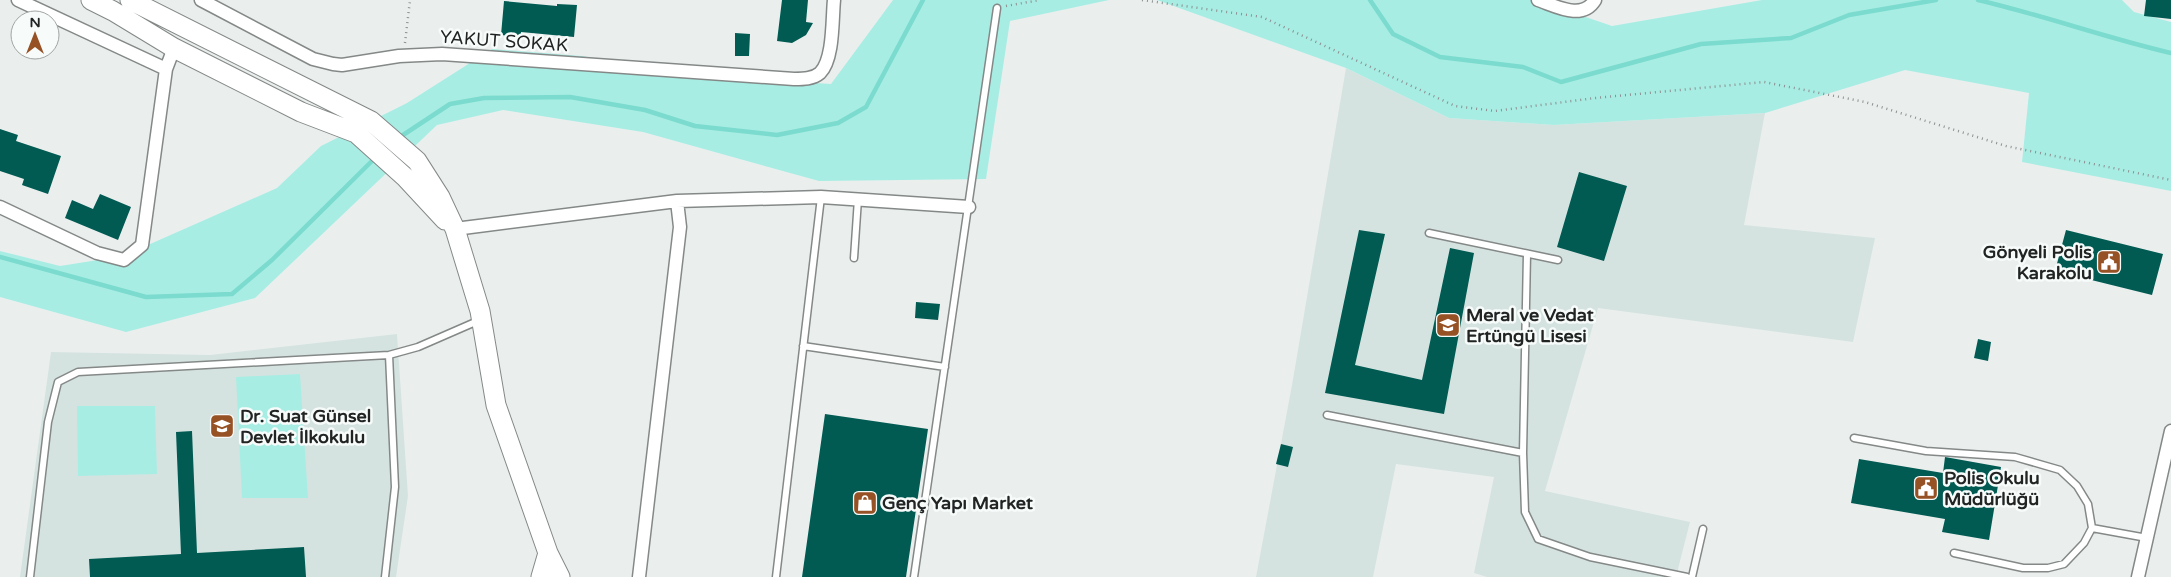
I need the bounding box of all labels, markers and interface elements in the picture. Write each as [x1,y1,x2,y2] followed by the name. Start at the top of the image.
[10,10,60,60] north arrow
[29,14,41,31] text: N
[439,26,569,56] street label: YAKUT SOKAK
[1983,241,2092,284] place label: Gönyeli Polis Karakolu
[2096,249,2122,275] public building icon: Gönyeli Polis Karakolu
[1466,304,1594,347] place label: Meral ve Vedat Ertüngü Lisesi
[1435,312,1461,338] school or university icon: Meral ve Vedat Ertüngü Lisesi
[240,405,371,448] place label: Dr. Suat Günsel Devlet İlkokulu
[209,413,235,439] school or university icon: Dr. Suat Günsel Devlet İlkokulu
[1944,467,2040,510] place label: Polis Okulu Müdürlüğü
[1913,475,1939,501] public building icon: Polis Okulu Müdürlüğü
[852,490,878,516] shop icon: Genç Yapı Market
[882,492,1033,514] place label: Genç Yapı Market

